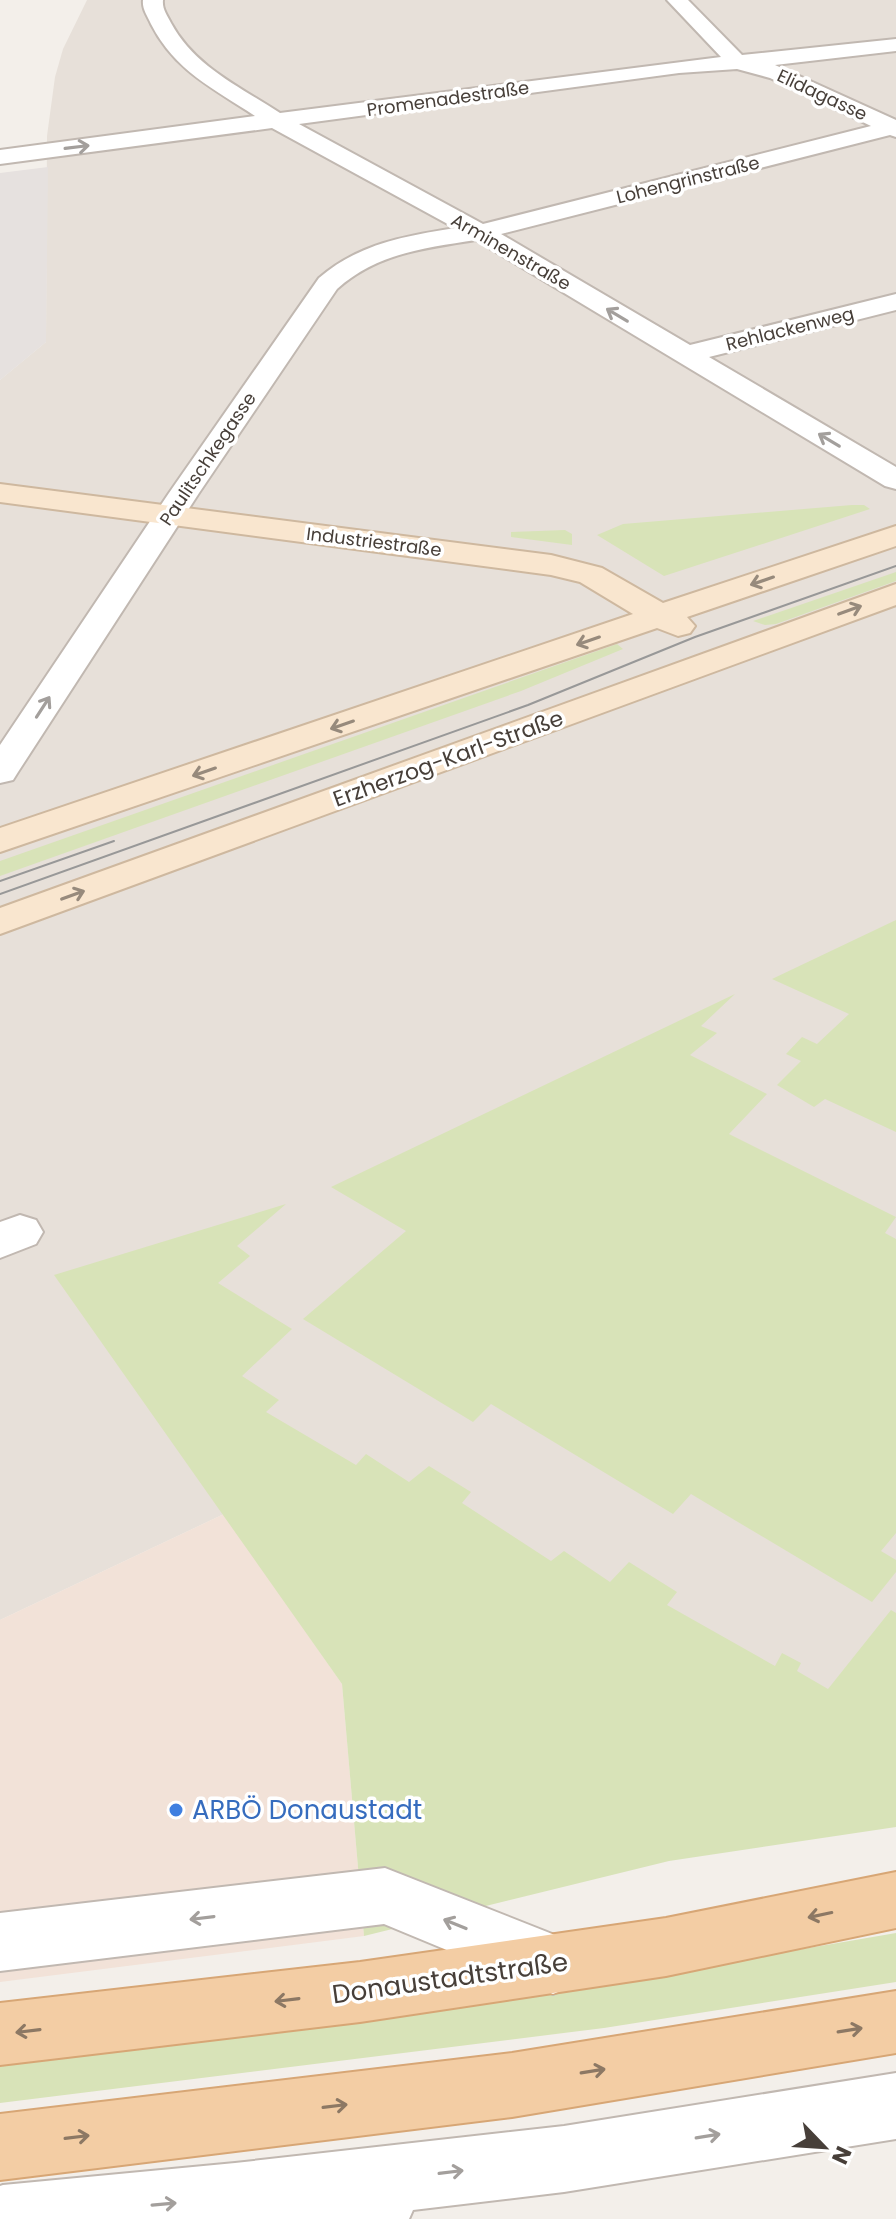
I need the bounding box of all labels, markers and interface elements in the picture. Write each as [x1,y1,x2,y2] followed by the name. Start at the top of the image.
[773,63,871,126] street label: Elidagasse
[365,75,531,122] street label: Promenadestraße
[63,140,90,155] one-way arrow
[614,150,762,209] street label: Lohengrinstraße
[447,207,576,296] street label: Arminenstraße
[723,301,857,357] street label: Rehlackenweg
[606,307,629,323] one-way arrow
[154,387,262,530] street label: Paulitschkegasse
[818,432,841,448] one-way arrow
[305,521,443,562] street label: Industriestraße
[749,574,774,589] one-way arrow
[838,602,863,617] one-way arrow
[576,635,601,650] one-way arrow
[35,696,51,719] one-way arrow
[329,702,568,815] street label: Erzherzog-Karl-Straße
[329,718,354,733] one-way arrow
[192,765,217,780] one-way arrow
[60,887,85,901] one-way arrow
[192,1792,422,1828] place label: ARBÖ Donaustadt
[167,1801,185,1819] marker: ARBÖ Donaustadt
[807,1909,833,1924] one-way arrow
[190,1911,215,1926] one-way arrow
[443,1916,468,1930] one-way arrow
[330,1944,570,2012] street label: Donaustadtstraße
[274,1993,301,2008] one-way arrow
[837,2021,862,2036] one-way arrow
[16,2024,42,2039] one-way arrow
[580,2063,605,2078] one-way arrow
[322,2098,348,2113] one-way arrow
[784,2107,864,2187] north arrow
[695,2128,720,2143] one-way arrow
[63,2130,90,2145] one-way arrow
[824,2141,859,2169] text: N
[437,2164,463,2179] one-way arrow
[150,2196,177,2211] one-way arrow

